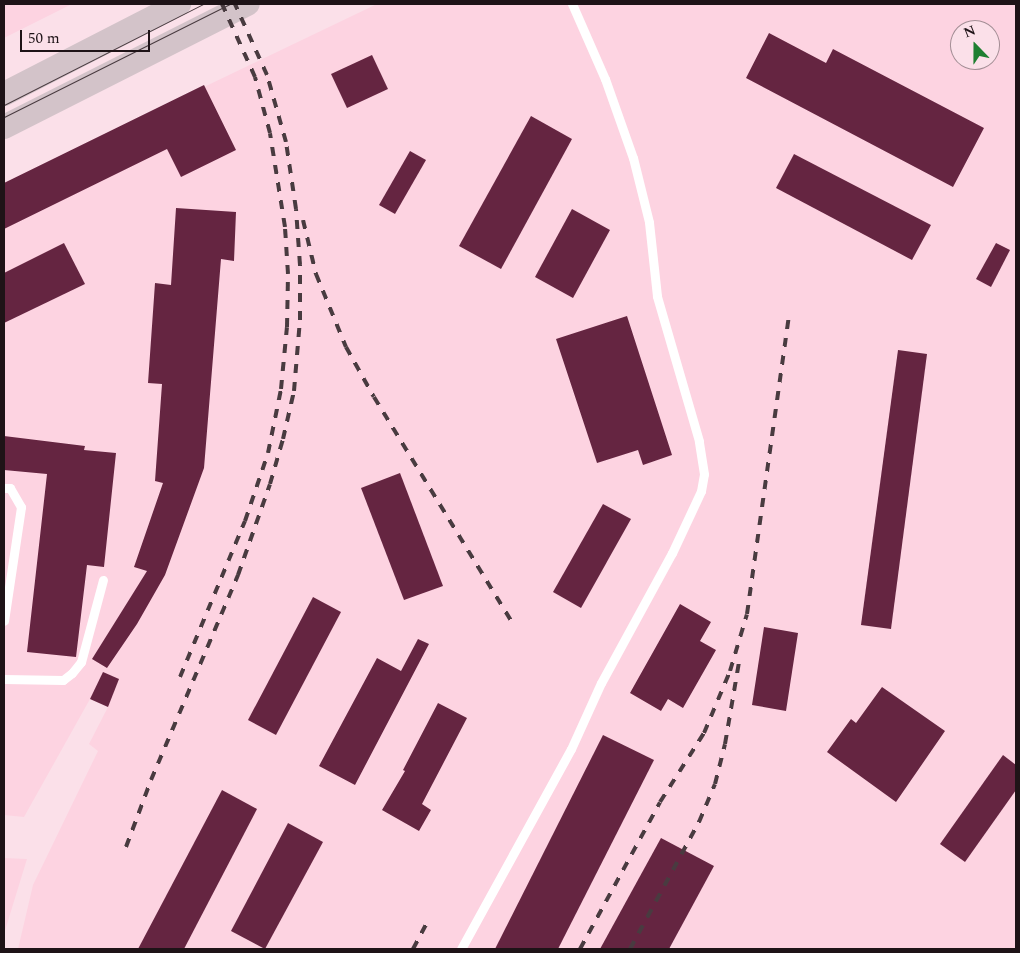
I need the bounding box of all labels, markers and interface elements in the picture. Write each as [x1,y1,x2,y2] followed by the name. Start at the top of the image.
[22,20,152,52] scale bar
[950,20,1000,70] north arrow
[960,20,979,43] text: N
[28,27,60,50] text: 50 m

